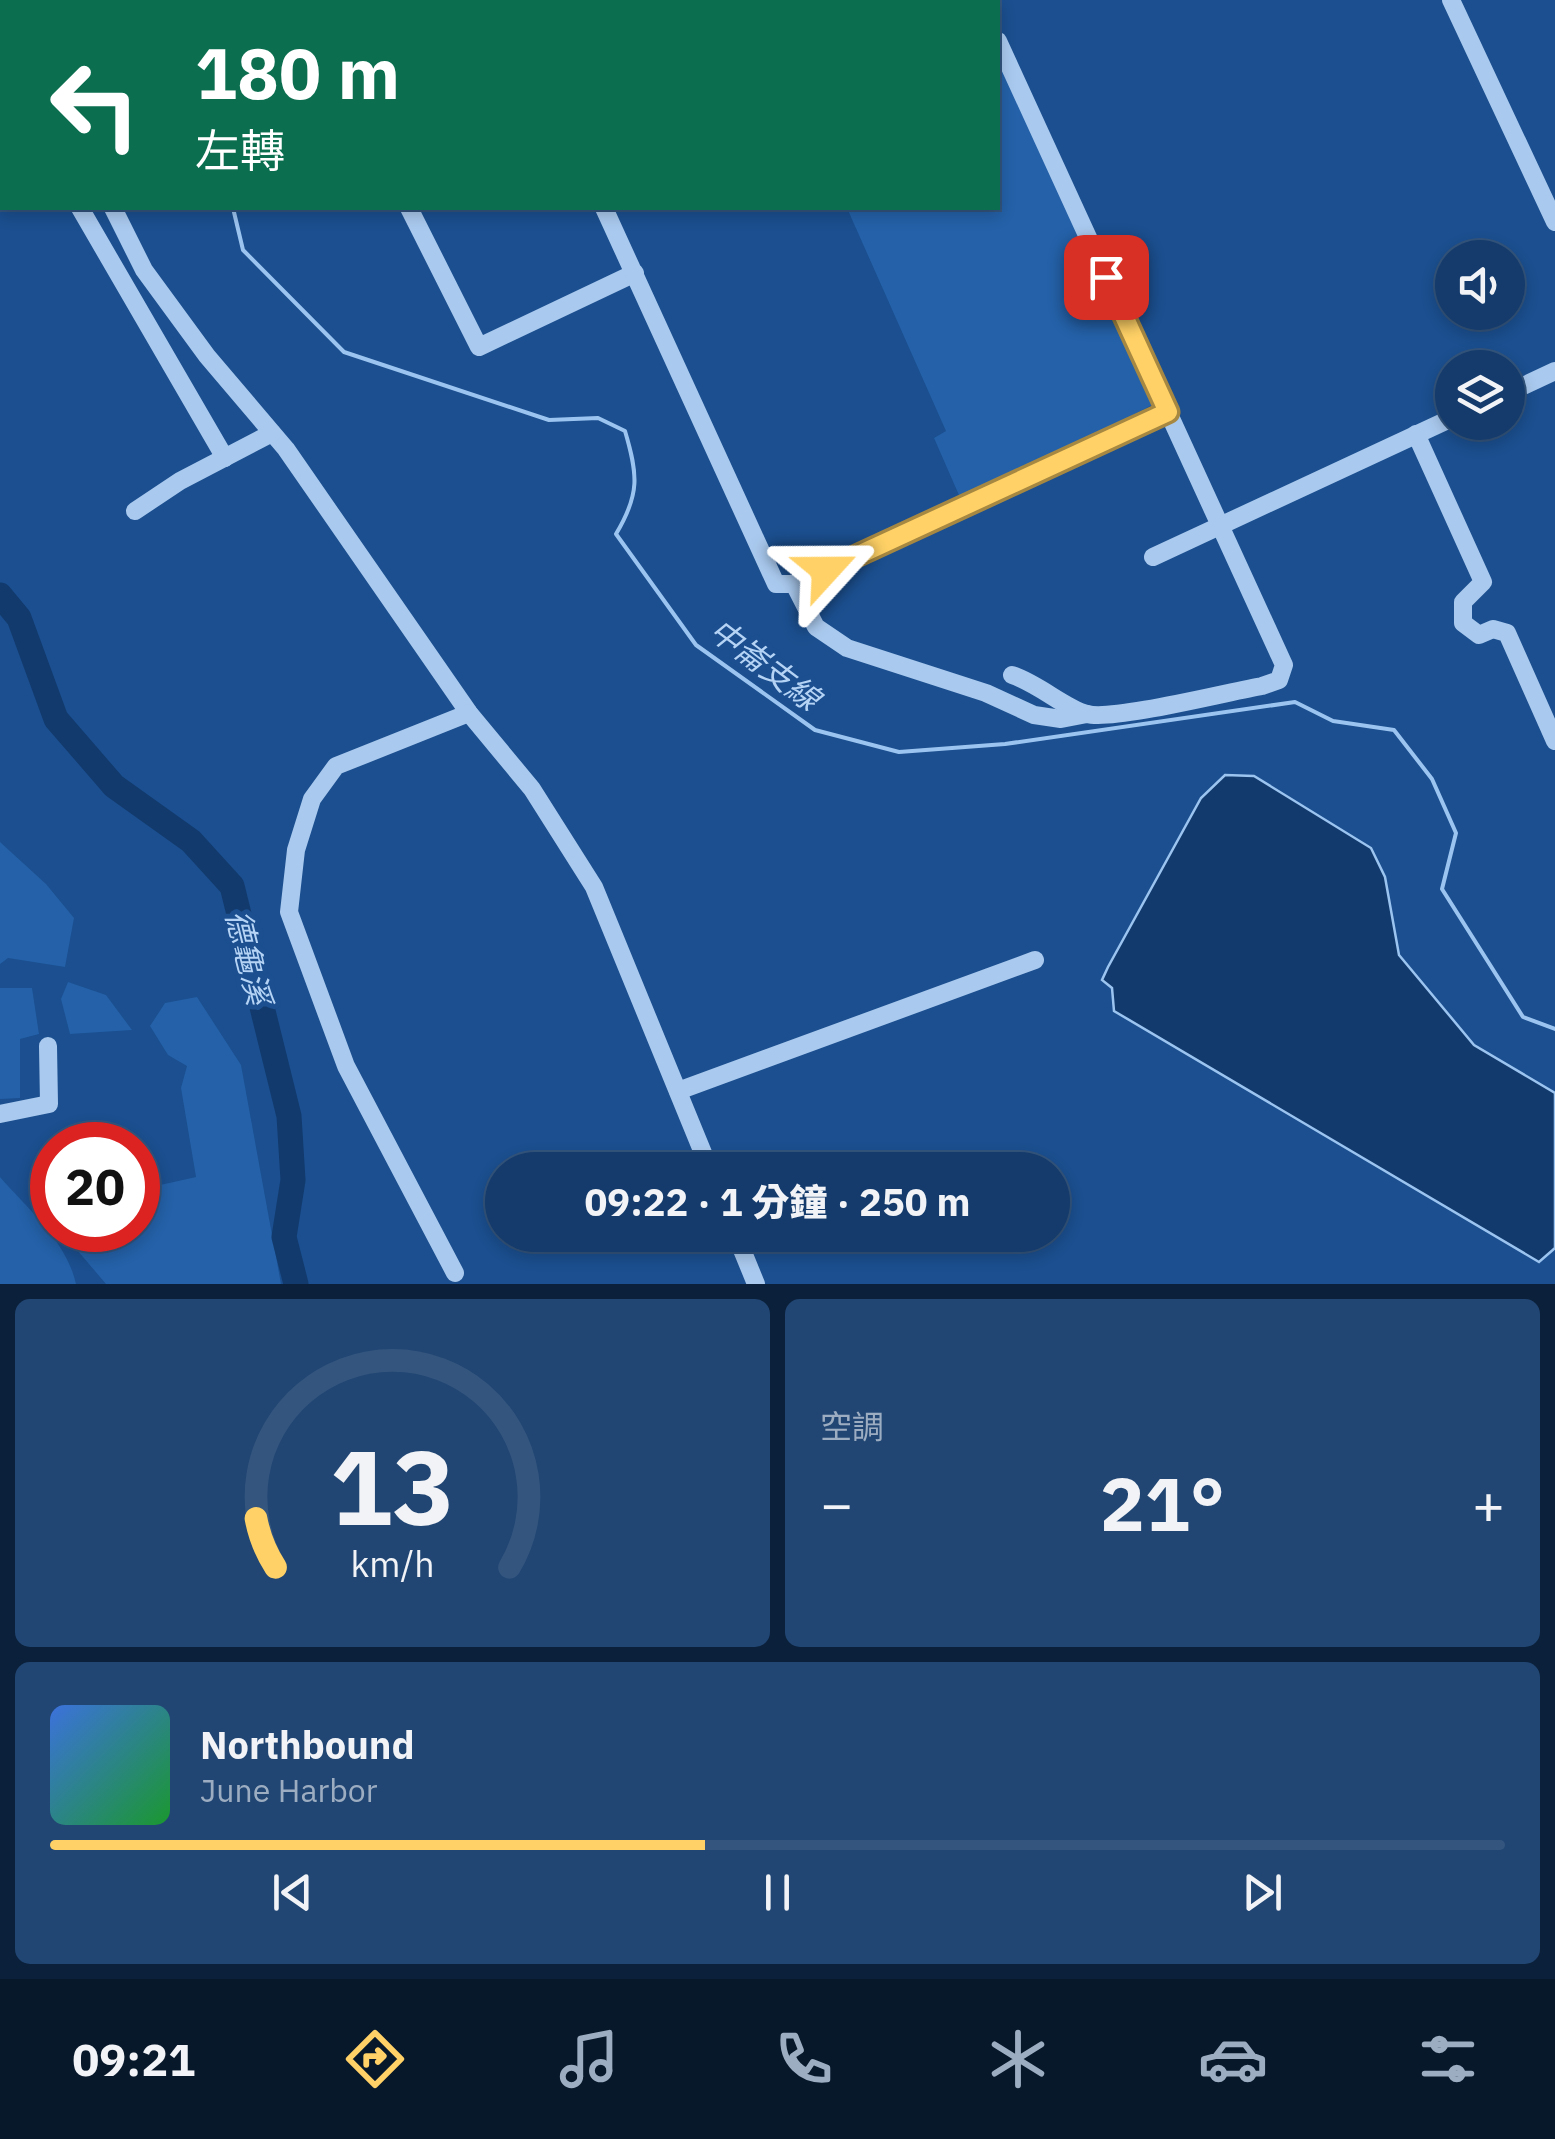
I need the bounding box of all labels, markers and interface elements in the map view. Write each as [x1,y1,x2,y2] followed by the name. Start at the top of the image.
[195,27,400,118] text: 180 m
[30,40,160,170] icon: left
[195,121,285,179] text: 左轉
[1064,235,1149,320] pin
[1435,240,1525,440] map controls
[1435,240,1525,330] button: sound
[1079,250,1134,305] icon: arrive
[1435,350,1525,440] button: layers
[774,518,878,622] position arrow
[701,609,831,721] water label: 中崙支線
[217,905,282,1013] water label: 德龜溪
[30,1122,160,1252] speed limit sign: 20
[585,1177,970,1226] text: 09:22 · 1 分鐘 · 250 m
[820,1405,884,1447] text: 空調
[330,1418,455,1554] text: 13
[1100,1454,1225,1552] text: 21°
[820,1468,853,1539] text: −
[1472,1468,1505,1539] text: +
[350,1540,435,1587] text: km/h
[200,1720,415,1769] text: Northbound
[200,1769,377,1811] text: June Harbor
[265,1865,320,1920] icon: previous
[750,1865,805,1920] icon: pause
[1235,1865,1290,1920] icon: next
[340,2024,410,2094] icon: directions
[554,2024,624,2094] icon: music
[769,2024,839,2094] icon: phone
[983,2024,1053,2094] icon: climate
[1198,2024,1268,2094] icon: car
[1413,2024,1483,2094] icon: filters
[72,2030,195,2088] text: 09:21

